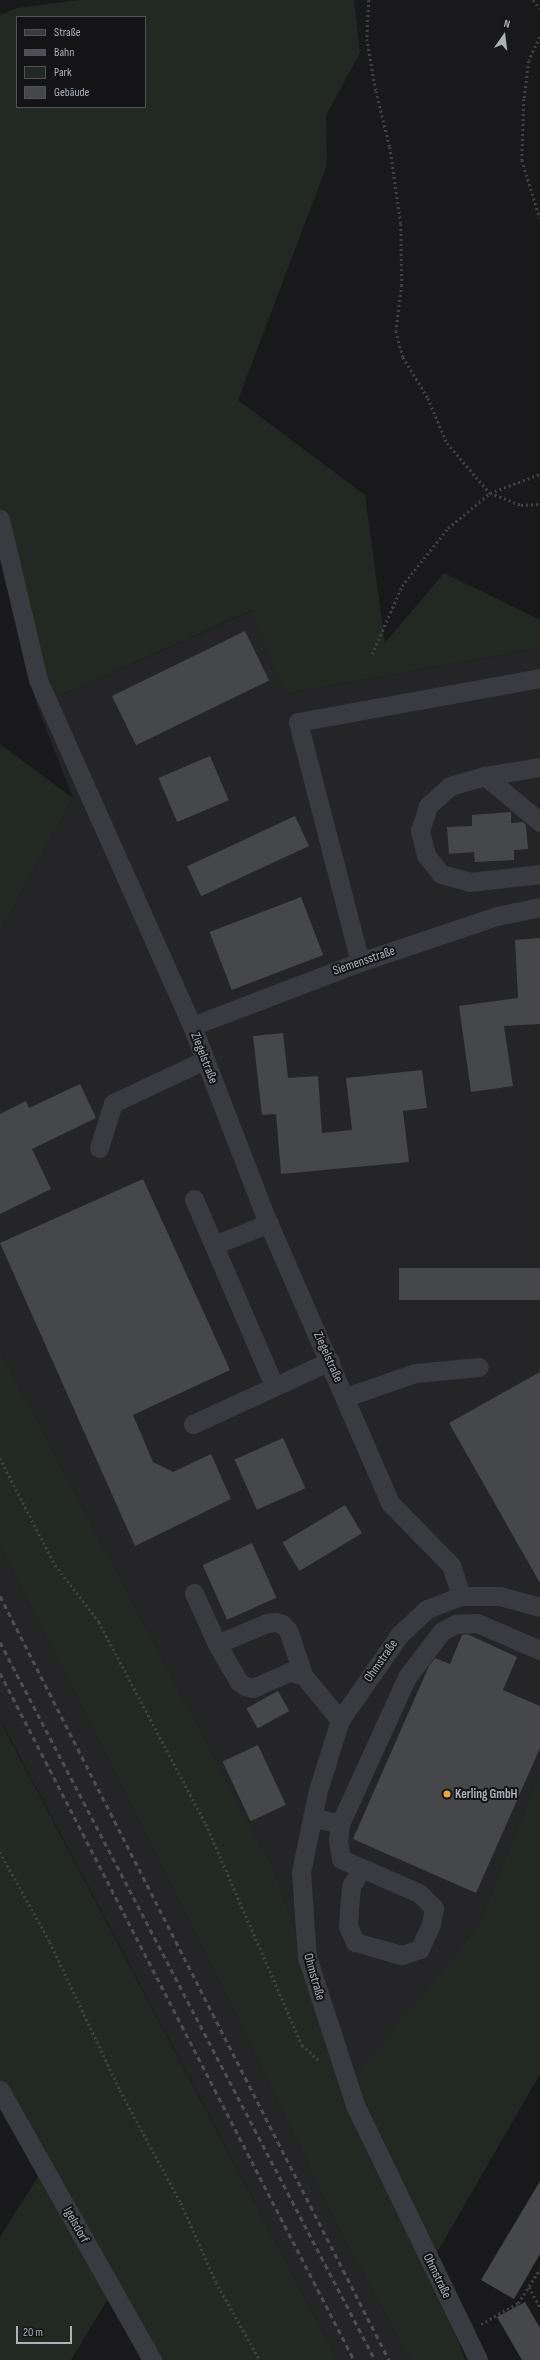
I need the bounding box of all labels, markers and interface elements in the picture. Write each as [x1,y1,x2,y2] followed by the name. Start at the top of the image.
[16,16,146,108] legend
[484,16,524,56] north arrow
[503,17,511,31] text: N
[54,25,81,40] text: Straße
[54,45,74,60] text: Bahn
[54,65,72,80] text: Park
[54,85,89,100] text: Gebäude
[331,943,397,979] street label: Siemensstraße
[187,1030,221,1086] street label: Ziegelstraße
[310,1329,346,1385] street label: Ziegelstraße
[361,1637,401,1685] street label: Ohmstraße
[455,1786,517,1802] place label: Kerling GmbH
[442,1789,452,1799] marker: Kerling GmbH
[300,1952,328,2002] street label: Ohmstraße
[60,2204,92,2246] street label: Igelsdorf
[419,2251,455,2301] street label: Ohmstraße
[18,2318,74,2344] scale bar
[23,2325,43,2340] text: 20 m

